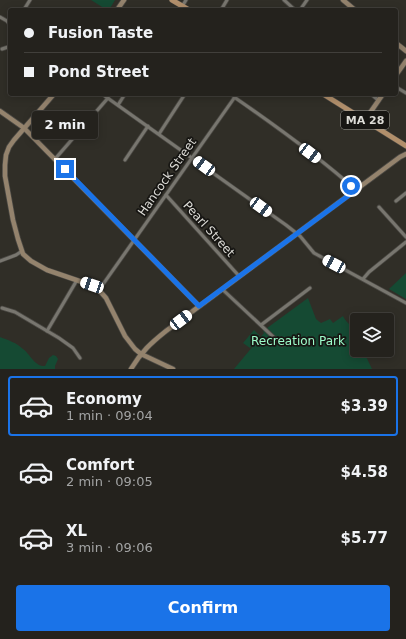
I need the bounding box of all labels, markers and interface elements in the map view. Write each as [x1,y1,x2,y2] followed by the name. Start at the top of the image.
[48,24,153,42] text: Fusion Taste
[48,63,149,81] text: Pond Street
[32,111,98,139] callout: 2 min
[341,111,389,129] road number: MA 28
[45,117,85,132] text: 2 min
[135,135,199,219] street label: Hancock Street
[297,141,323,165] car
[191,154,217,178] car
[56,160,74,178] route end
[342,177,360,195] route start
[248,195,274,219] car
[180,198,238,260] street label: Pearl Street
[321,253,347,275] car
[79,275,105,295] car
[168,308,194,332] car
[350,313,394,357] map controls
[350,313,394,357] button: layers
[251,334,345,348] park label: Recreation Park
[18,388,54,424] icon: car
[66,390,142,408] text: Economy
[341,397,388,415] text: $3.39
[66,408,153,423] text: 1 min · 09:04
[18,454,54,490] icon: car
[66,456,134,474] text: Comfort
[341,463,388,481] text: $4.58
[66,474,153,489] text: 2 min · 09:05
[18,520,54,556] icon: car
[66,522,87,540] text: XL
[341,529,388,547] text: $5.77
[66,540,153,555] text: 3 min · 09:06
[16,585,390,631] button: Confirm

